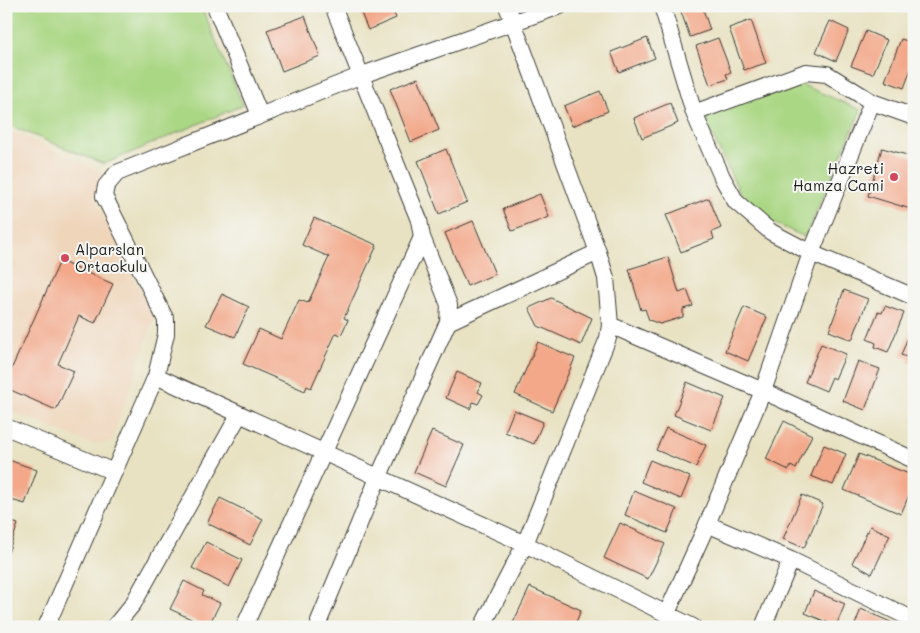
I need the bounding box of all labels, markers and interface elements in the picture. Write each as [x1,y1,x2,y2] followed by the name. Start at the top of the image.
[793,158,884,195] place label: Hazreti Hamza Cami
[888,171,900,183] marker: Hazreti Hamza Cami
[75,239,147,276] place label: Alparslan Ortaokulu
[59,252,71,264] marker: Alparslan Ortaokulu

